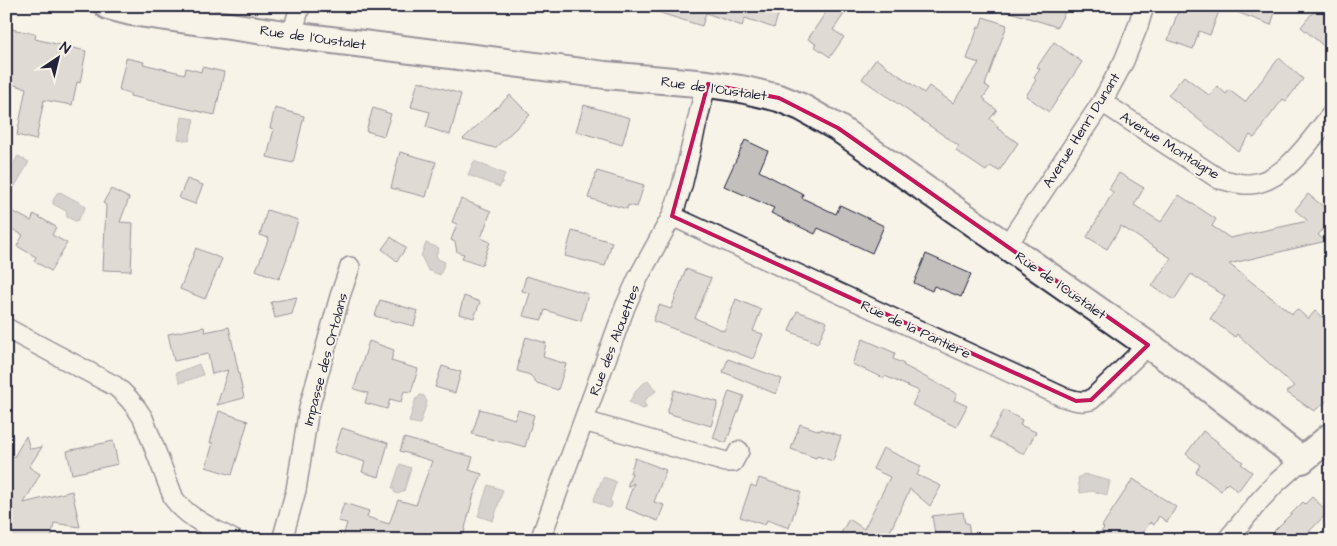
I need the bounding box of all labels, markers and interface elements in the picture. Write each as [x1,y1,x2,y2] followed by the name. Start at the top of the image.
[259,21,367,55] street label: Rue de l'Oustalet
[32,32,82,82] north arrow
[56,37,74,59] text: N
[1038,69,1126,192] street label: Avenue Henri Dunant
[660,72,768,106] street label: Rue de l'Oustalet
[1116,107,1224,185] street label: Avenue Montaigne
[1011,247,1110,325] street label: Rue de l'Oustalet
[585,282,645,399] street label: Rue des Alouettes
[299,291,353,428] street label: Impasse des Ortolans
[857,296,974,364] street label: Rue de la Pantière

